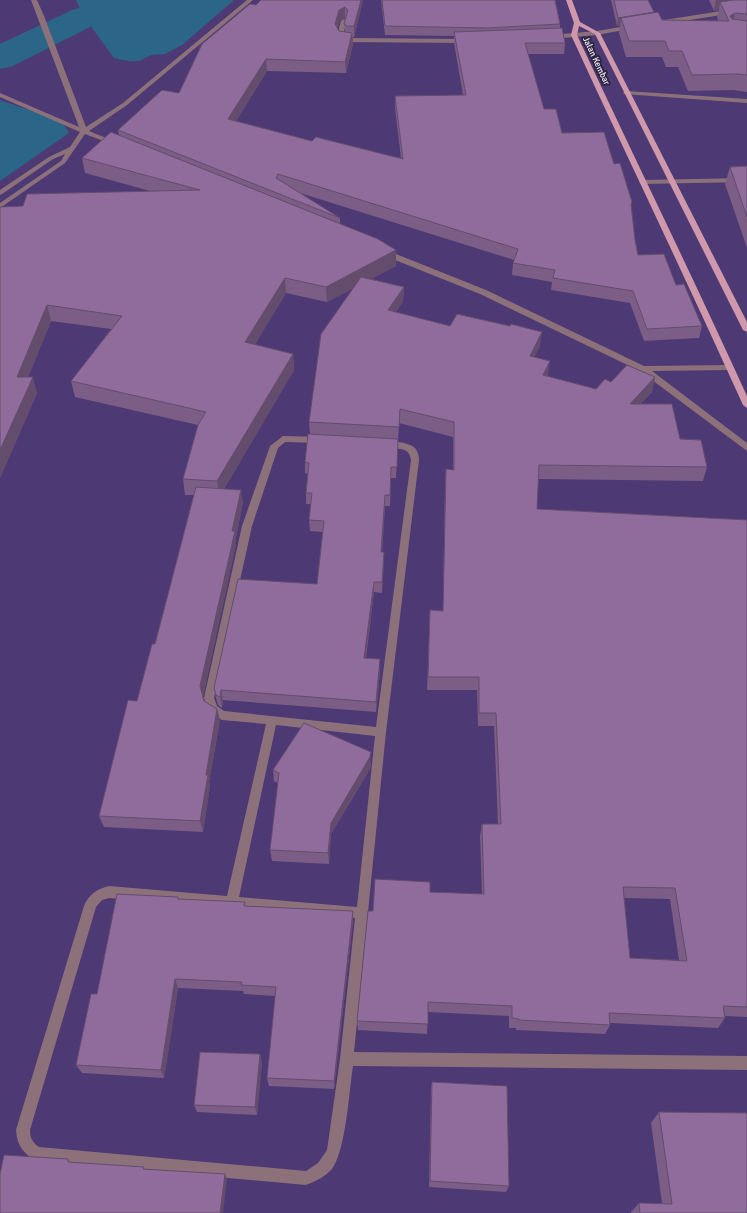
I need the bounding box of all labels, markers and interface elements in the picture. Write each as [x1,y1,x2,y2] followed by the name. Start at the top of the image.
[580,35,612,88] street label: Jalan Kembar

